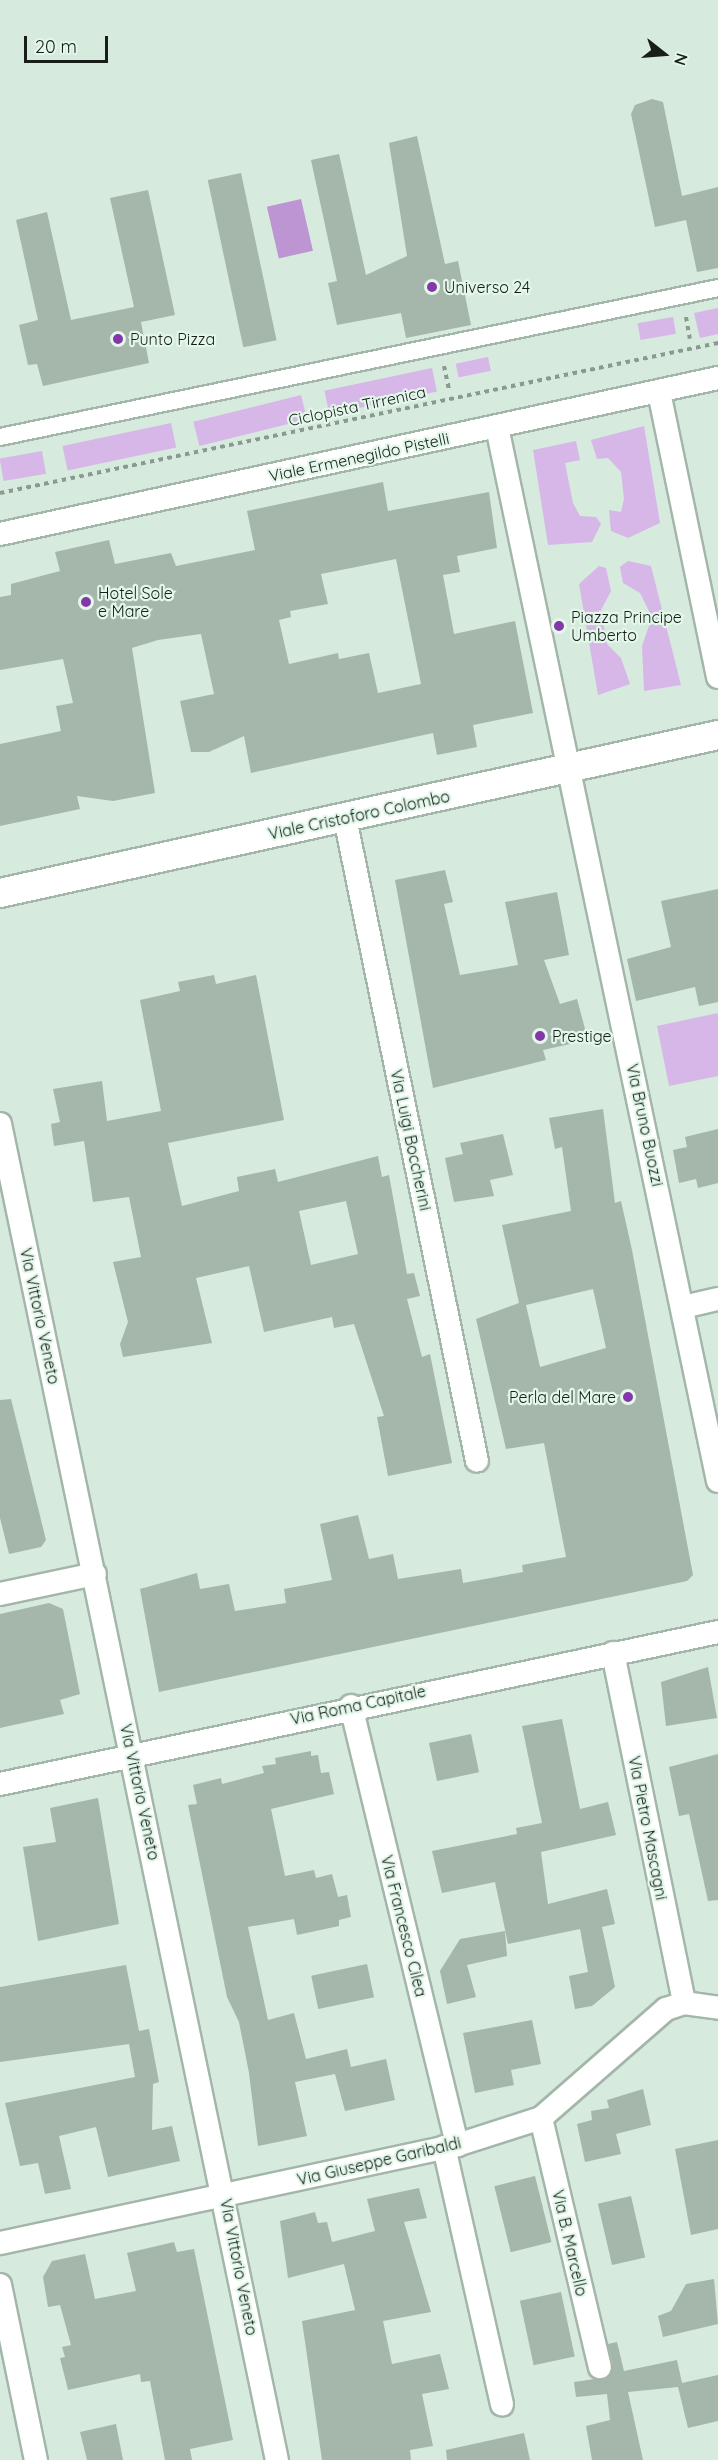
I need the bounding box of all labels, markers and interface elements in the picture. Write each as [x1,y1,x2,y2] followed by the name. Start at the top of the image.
[27,24,111,62] scale bar
[634,24,694,84] north arrow
[35,35,77,58] text: 20 m
[670,51,692,68] text: N
[444,277,530,297] place label: Universo 24
[425,280,439,294] marker: Universo 24
[130,329,215,349] place label: Punto Pizza
[111,332,125,346] marker: Punto Pizza
[286,382,428,430] street label: Ciclopista Tirrenica
[267,428,451,486] street label: Viale Ermenegildo Pistelli
[98,583,173,621] place label: Hotel Sole e Mare
[79,595,93,609] marker: Hotel Sole e Mare
[571,607,682,645] place label: Piazza Principe Umberto
[552,619,566,633] marker: Piazza Principe Umberto
[266,786,452,844] street label: Viale Cristoforo Colombo
[552,1026,611,1046] place label: Prestige
[533,1029,547,1043] marker: Prestige
[623,1062,667,1188] street label: Via Bruno Buozzi
[387,1068,435,1212] street label: Via Luigi Boccherini
[16,1246,64,1386] street label: Via Vittorio Veneto
[509,1387,616,1407] place label: Perla del Mare
[621,1390,635,1404] marker: Perla del Mare
[288,1681,428,1729] street label: Via Roma Capitale
[116,1722,164,1862] street label: Via Vittorio Veneto
[625,1754,671,1902] street label: Via Pietro Mascagni
[377,1853,431,1999] street label: Via Francesco Cilea
[295,2133,463,2189] street label: Via Giuseppe Garibaldi
[548,2188,592,2298] street label: Via B. Marcello
[216,2197,262,2337] street label: Via Vittorio Veneto

